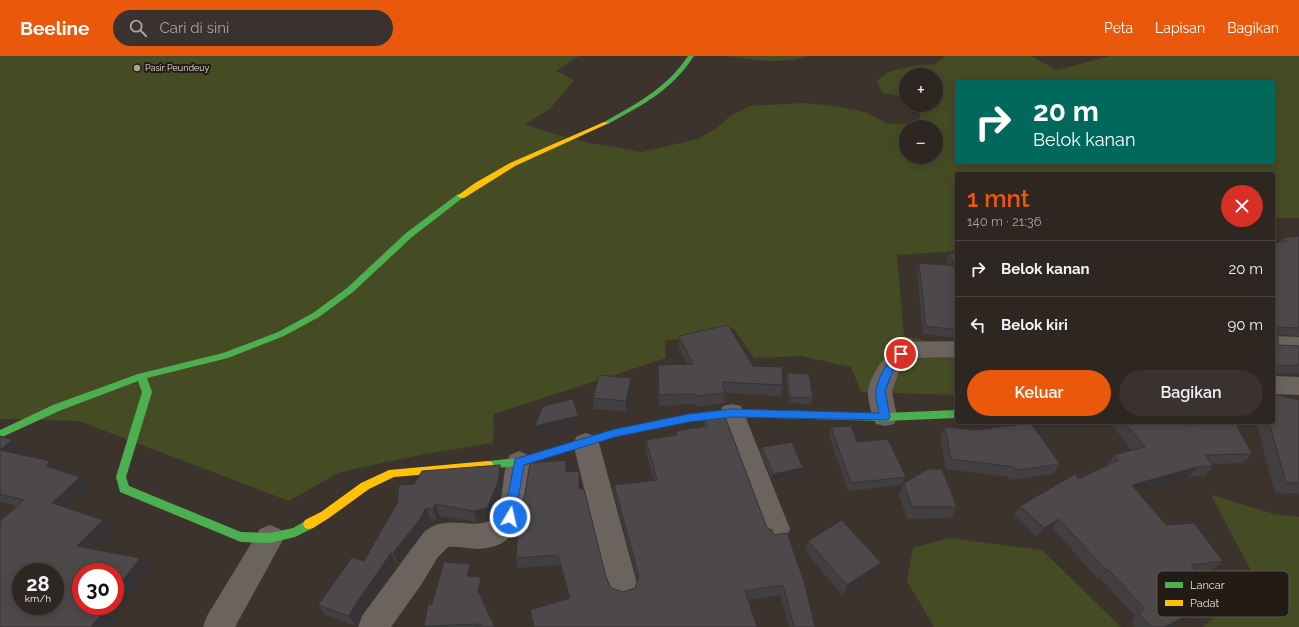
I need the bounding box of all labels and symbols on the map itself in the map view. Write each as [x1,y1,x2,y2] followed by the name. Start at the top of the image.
[132,63,142,73] marker: Pasir Peundeuy
[145,63,210,73] place label: Pasir Peundeuy
[884,337,918,371] pin
[489,496,531,538] position arrow
[72,563,124,615] speed limit sign: 30
[1157,571,1289,617] legend
[1190,579,1225,592] text: Lancar
[1190,597,1220,610] text: Padat

